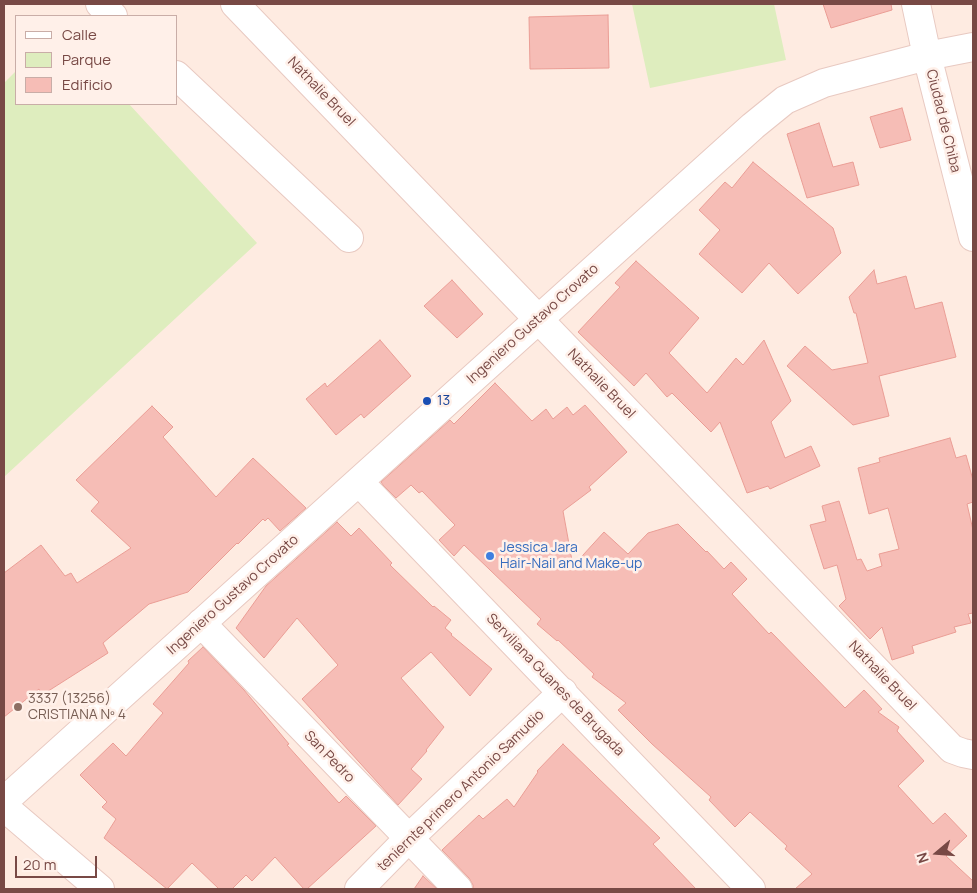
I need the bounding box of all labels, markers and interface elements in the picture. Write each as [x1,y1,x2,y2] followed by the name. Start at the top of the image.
[15,15,178,105] legend
[62,24,97,45] text: Calle
[62,49,111,70] text: Parque
[284,54,358,130] street label: Nathalie Bruel
[922,68,964,174] street label: Ciudad de Chiba
[62,74,112,95] text: Edificio
[464,260,602,388] street label: Ingeniero Gustavo Crovato
[564,346,638,422] street label: Nathalie Bruel
[437,393,450,409] place label: 13
[421,395,433,407] marker: 13
[164,531,302,659] street label: Ingeniero Gustavo Crovato
[500,540,642,572] place label: Jessica Jara Hair-Nail and Make-up
[484,550,496,562] marker: Jessica Jara Hair-Nail and Make-up
[482,610,628,760] street label: Serviliana Guanes de Brugada
[845,638,919,714] street label: Nathalie Bruel
[28,691,126,724] place label: 3337 (13256) CRISTIANA Nº 4
[12,701,24,713] marker: 3337 (13256) CRISTIANA Nº 4
[374,707,548,875] street label: teniernte primero Antonio Samudio
[300,728,358,786] street label: San Pedro
[912,828,962,878] north arrow
[18,846,100,878] scale bar
[912,850,933,866] text: N
[23,854,56,875] text: 20 m

